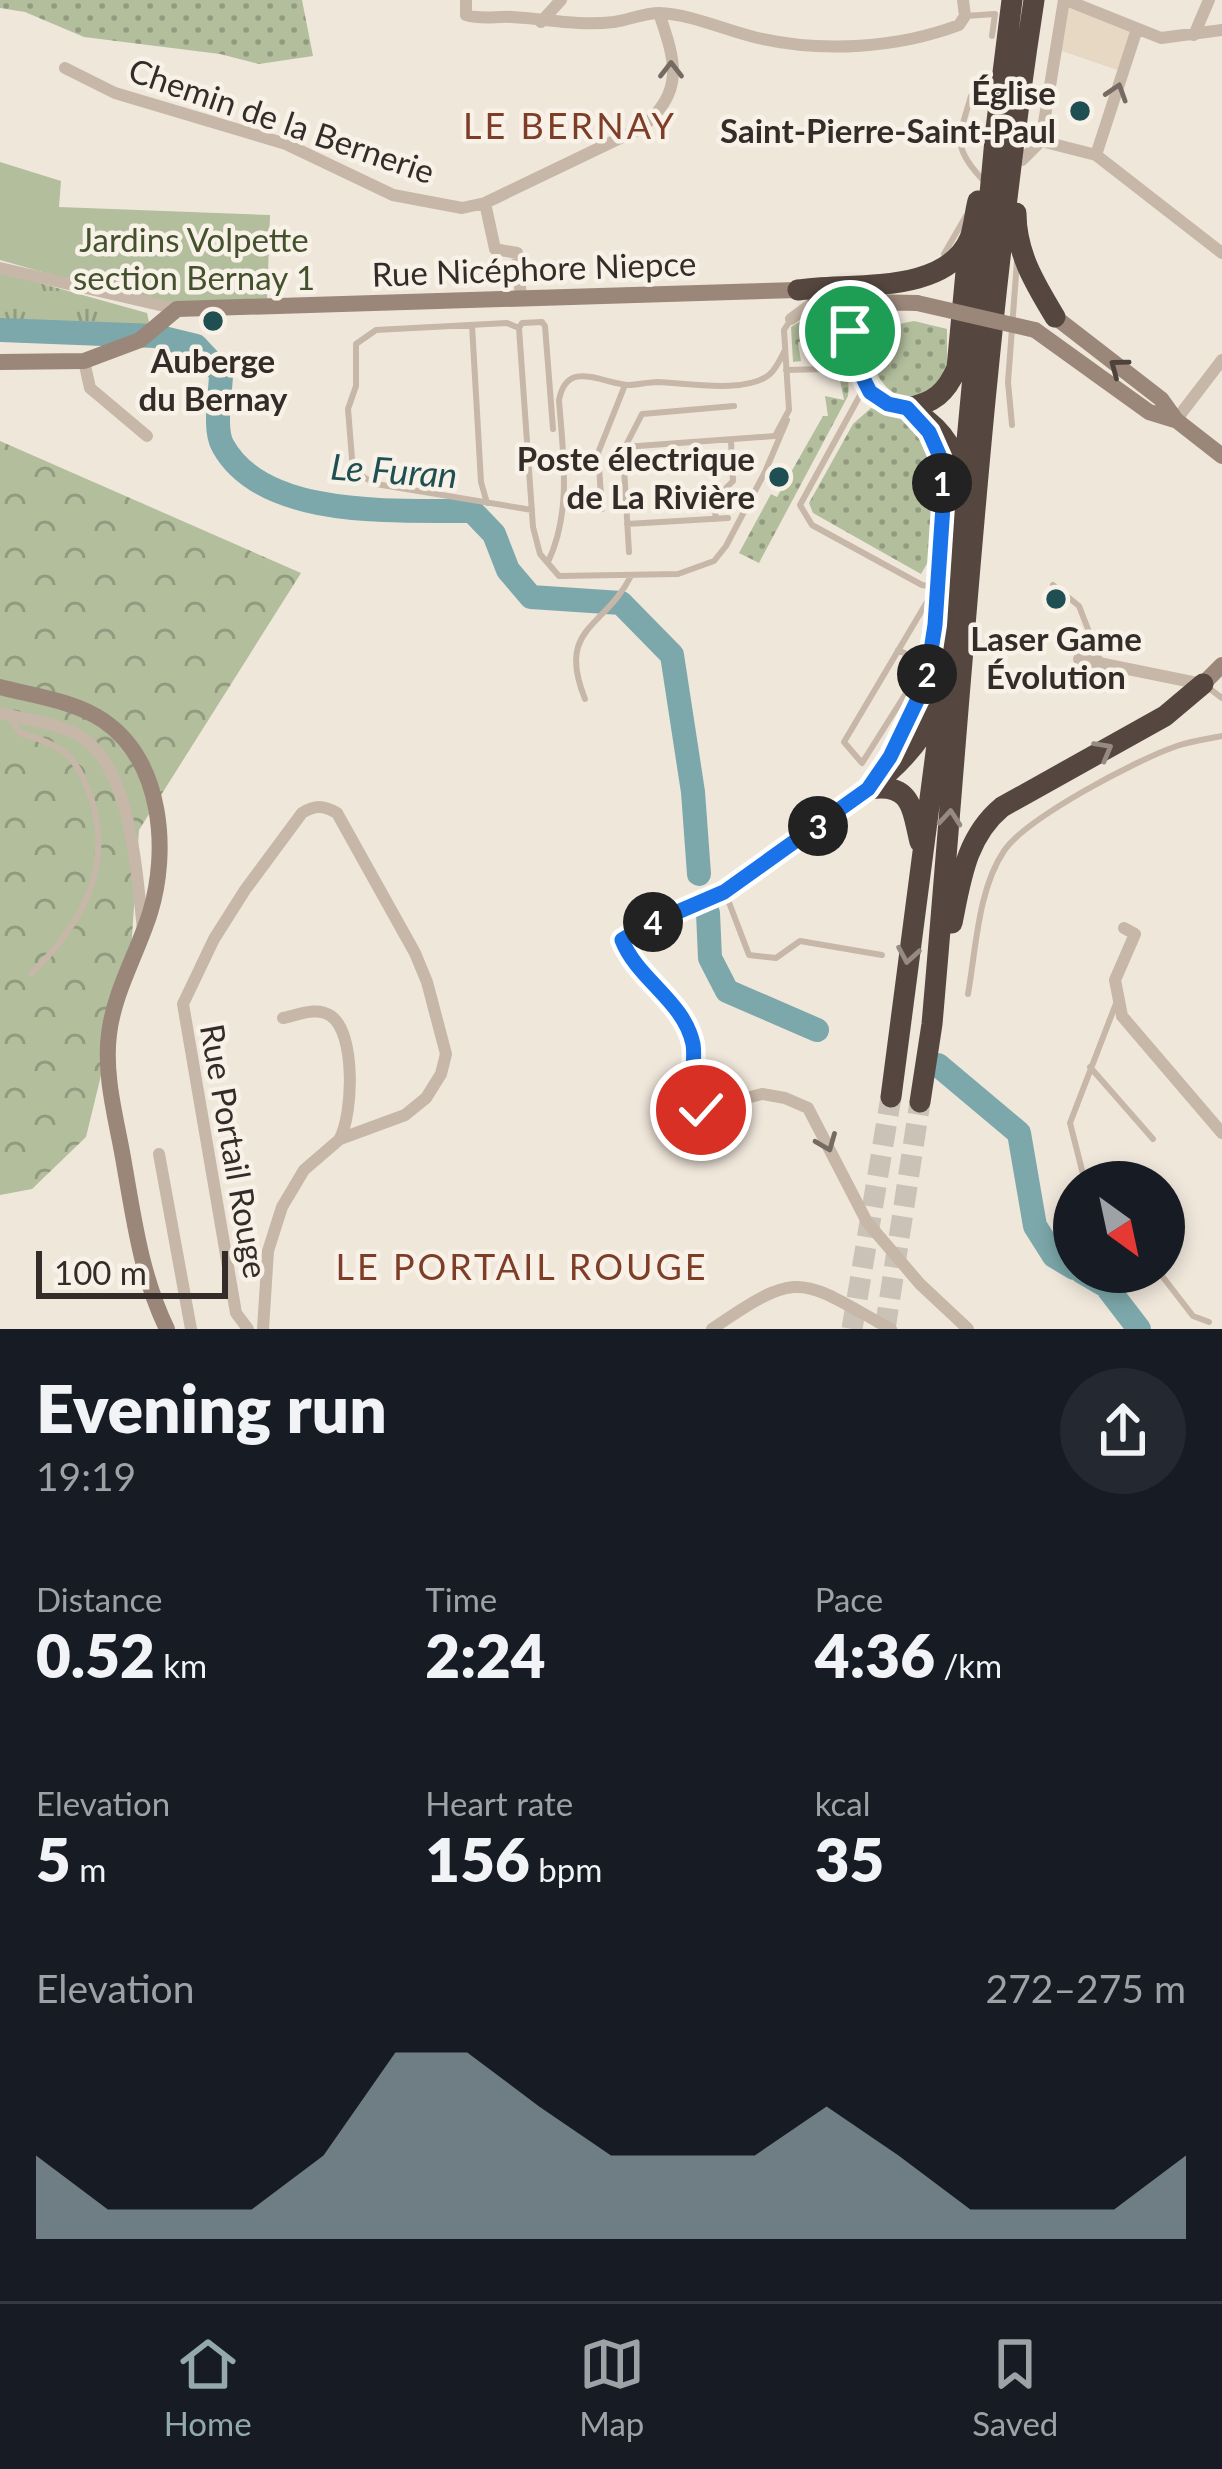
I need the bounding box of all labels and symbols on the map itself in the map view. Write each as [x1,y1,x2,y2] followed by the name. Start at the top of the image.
[124,49,440,191] street label: Chemin de la Bernerie
[658,61,684,79] one-way arrow
[720,72,1056,150] place label: Église Saint-Pierre-Saint-Paul
[1102,82,1127,103] one-way arrow
[1067,98,1093,124] marker: Église Saint-Pierre-Saint-Paul
[463,103,677,147] district label: LE BERNAY
[73,219,315,297] park label: Jardins Volpette section Bernay 1
[371,242,697,294] street label: Rue Nicéphore Niepce
[799,280,901,382] pin
[200,308,226,334] marker: Auberge du Bernay
[138,340,288,418] place label: Auberge du Bernay
[1110,359,1131,381] one-way arrow
[517,438,755,516] place label: Poste électrique de La Rivière
[329,444,459,496] water label: Le Furan
[912,453,972,513] pin: 1
[766,464,792,490] marker: Poste électrique de La Rivière
[1043,586,1069,612] marker: Laser Game Évolution
[970,618,1142,696] place label: Laser Game Évolution
[897,644,957,704] pin: 2
[1091,741,1113,764] one-way arrow
[788,796,848,856] pin: 3
[937,808,962,827] one-way arrow
[623,892,683,952] pin: 4
[896,945,921,965] one-way arrow
[193,1021,277,1281] street label: Rue Portail Rouge
[650,1059,752,1161] pin
[813,1132,837,1153] one-way arrow
[1053,1161,1185,1293] north arrow
[335,1244,709,1288] district label: LE PORTAIL ROUGE
[36,1245,228,1298] scale bar

